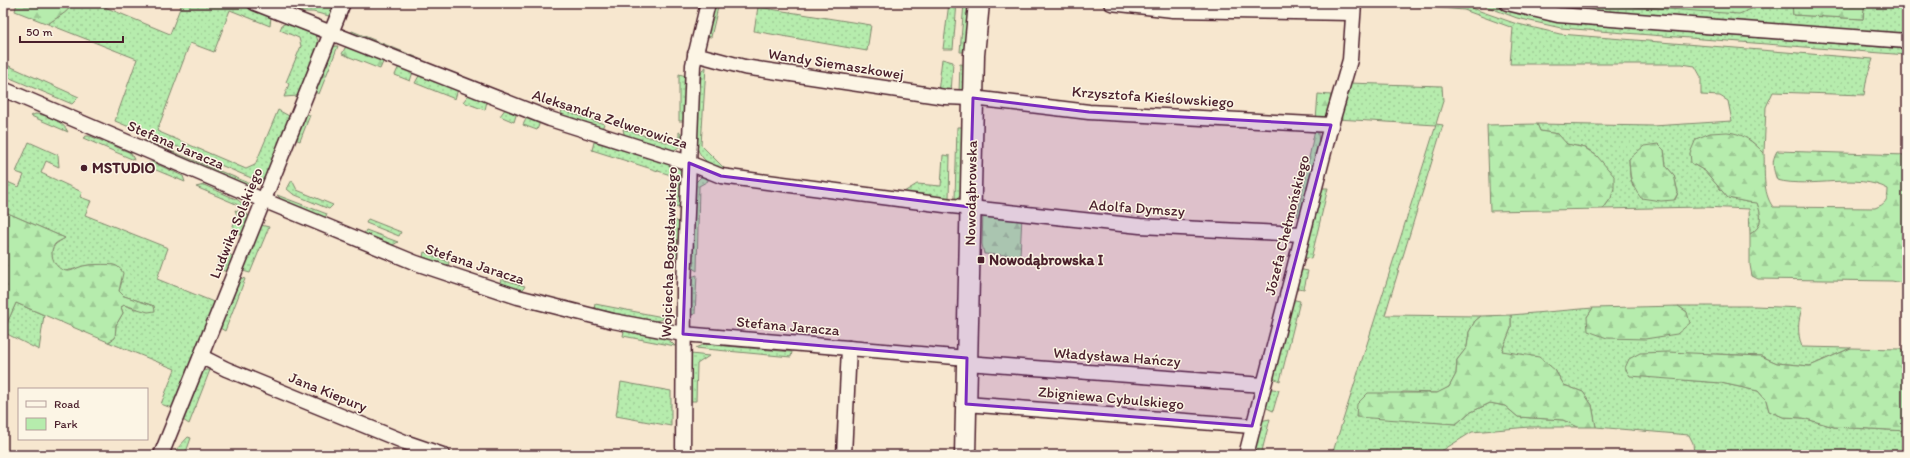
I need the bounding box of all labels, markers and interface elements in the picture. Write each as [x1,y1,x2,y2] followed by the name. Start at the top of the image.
[20,18,123,44] scale bar
[26,25,52,39] text: 50 m
[767,44,905,84] street label: Wandy Siemaszkowej
[1071,82,1235,112] street label: Krzysztofa Kieślowskiego
[530,85,691,153] street label: Aleksandra Zelwerowicza
[125,116,227,174] street label: Stefana Jaracza
[961,140,981,246] street label: Nowodąbrowska
[1261,153,1313,297] street label: Józefa Chełmońskiego
[92,159,155,177] place label: MSTUDIO
[79,163,89,173] marker: MSTUDIO
[206,165,266,281] street label: Ludwika Solskiego
[657,166,681,338] street label: Wojciecha Bogusławskiego
[1089,196,1185,220] street label: Adolfa Dymszy
[423,239,527,289] street label: Stefana Jaracza
[989,251,1104,270] place label: Nowodąbrowska I
[976,255,986,265] marker: Nowodąbrowska I
[736,313,841,340] street label: Stefana Jaracza
[1053,344,1181,370] street label: Władysława Hańczy
[286,368,370,416] street label: Jana Kiepury
[1037,383,1185,413] street label: Zbigniewa Cybulskiego
[18,388,148,440] legend
[54,397,80,411] text: Road
[54,417,78,431] text: Park

